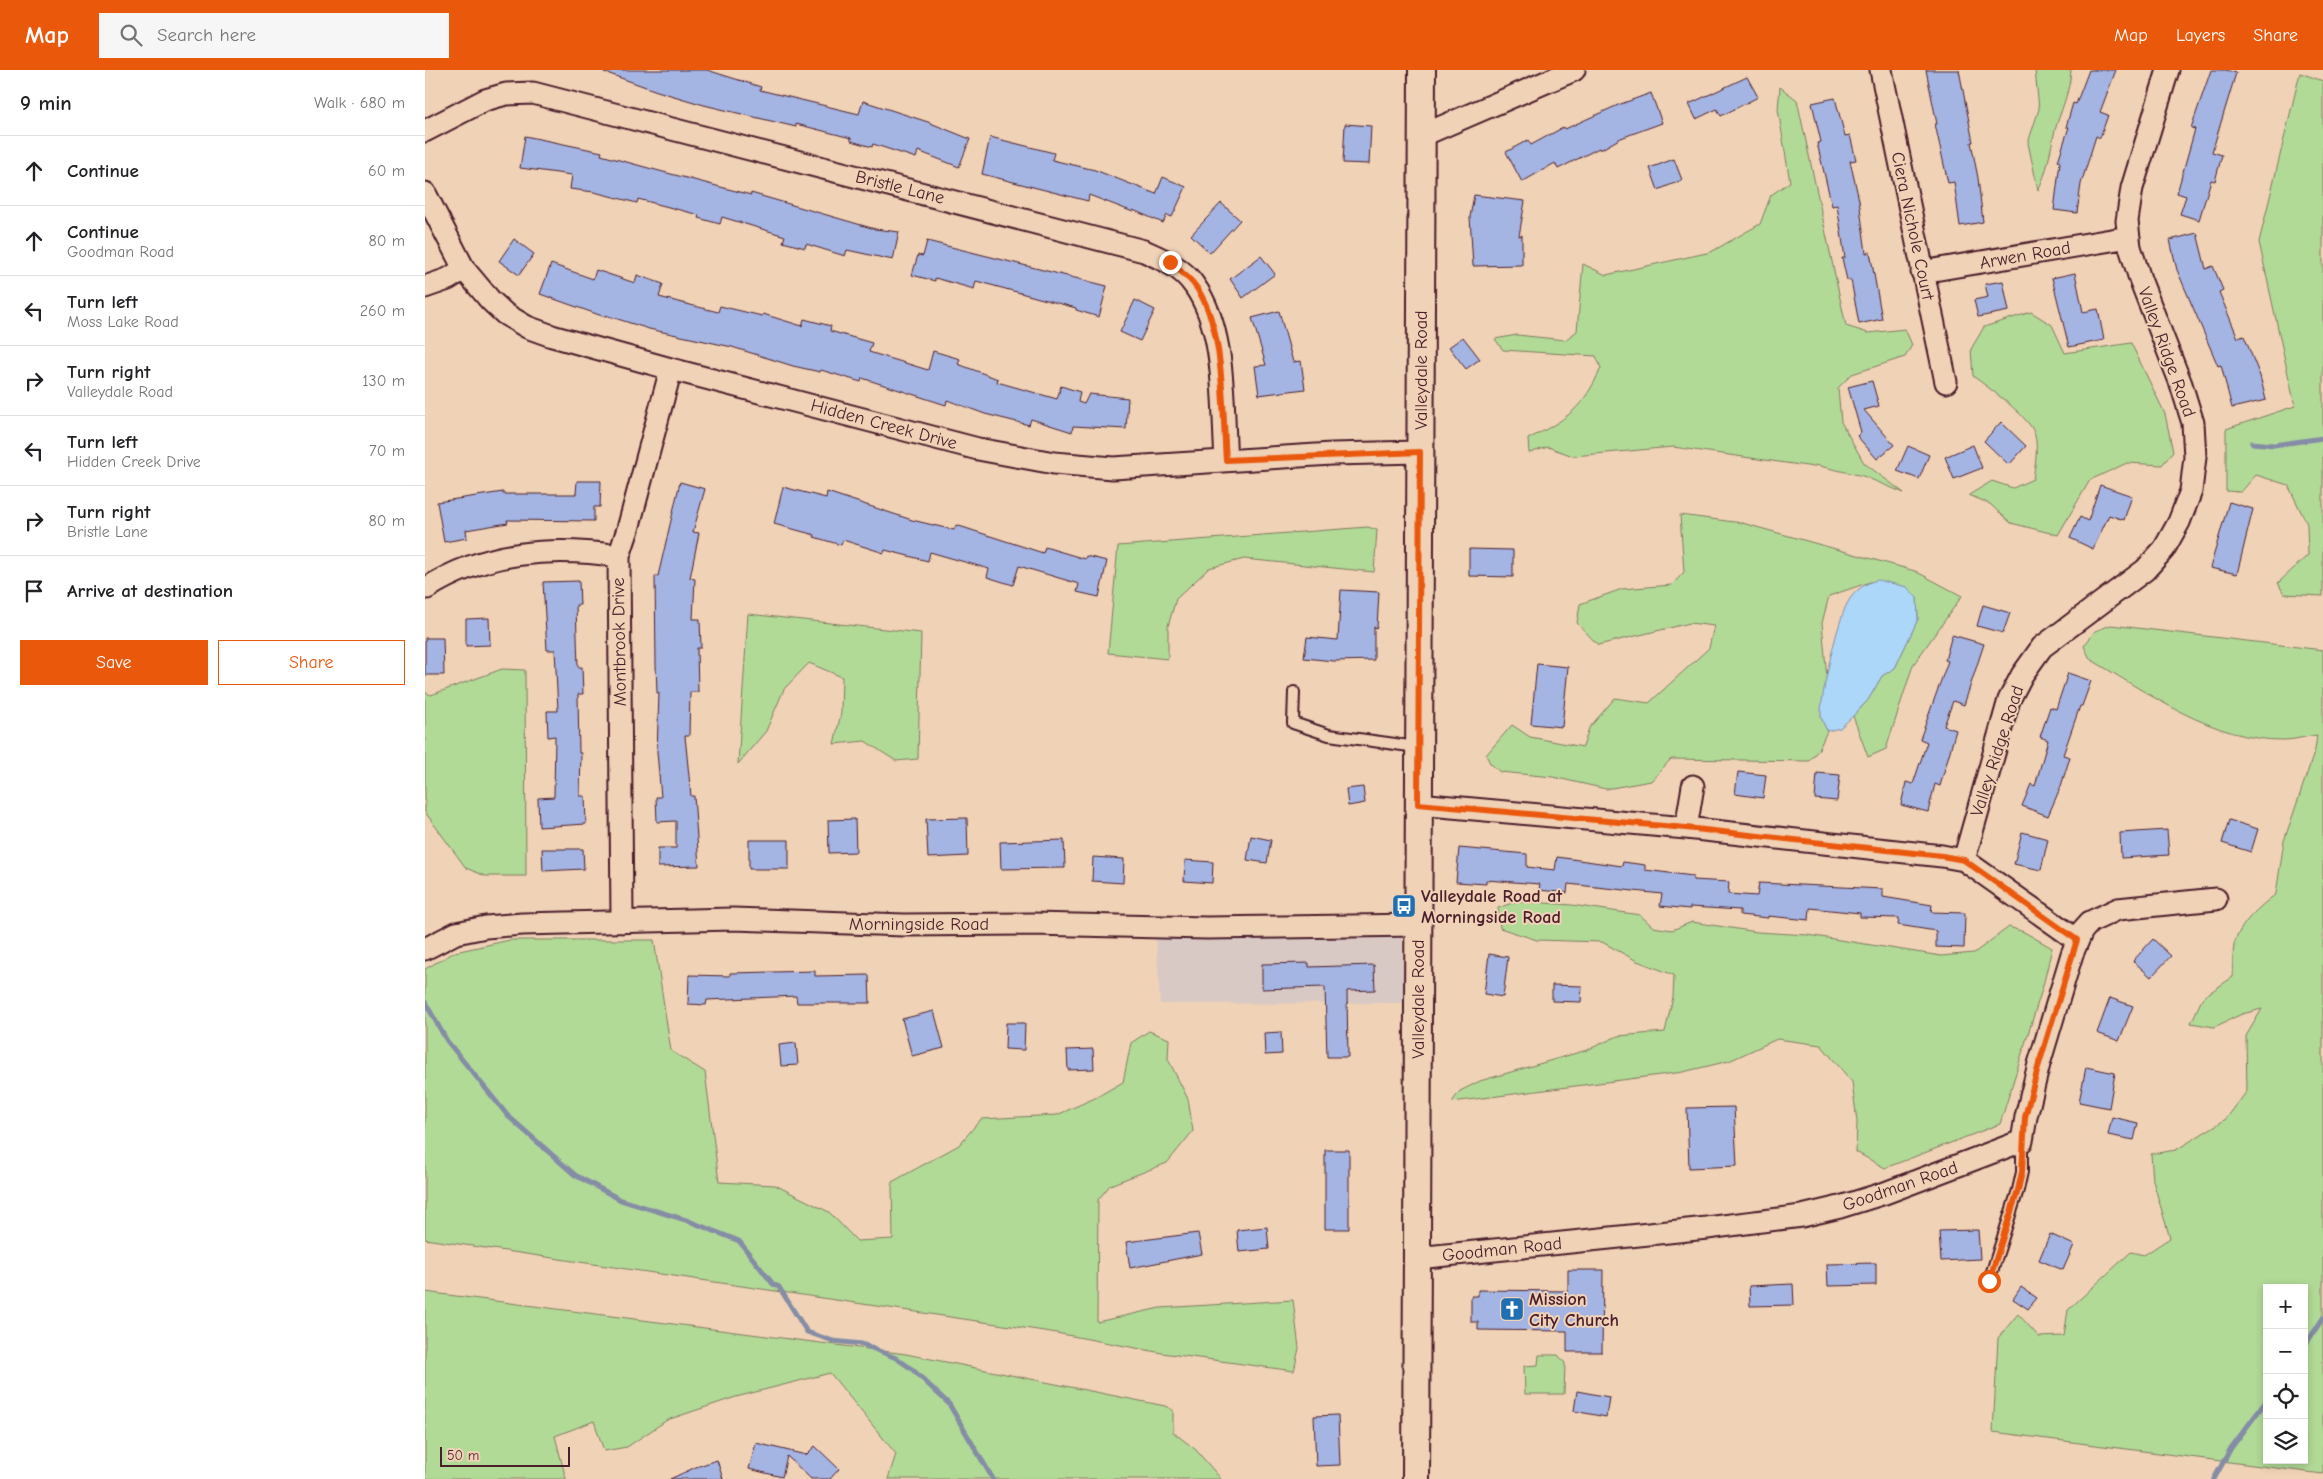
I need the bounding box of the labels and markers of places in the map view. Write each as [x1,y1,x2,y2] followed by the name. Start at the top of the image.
[1421,886,1563,928] place label: Valleydale Road at Morningside Road
[1391,893,1417,919] bus stop icon: Valleydale Road at Morningside Road
[1529,1289,1619,1331] place label: Mission City Church
[1499,1296,1525,1322] church icon: Mission City Church

